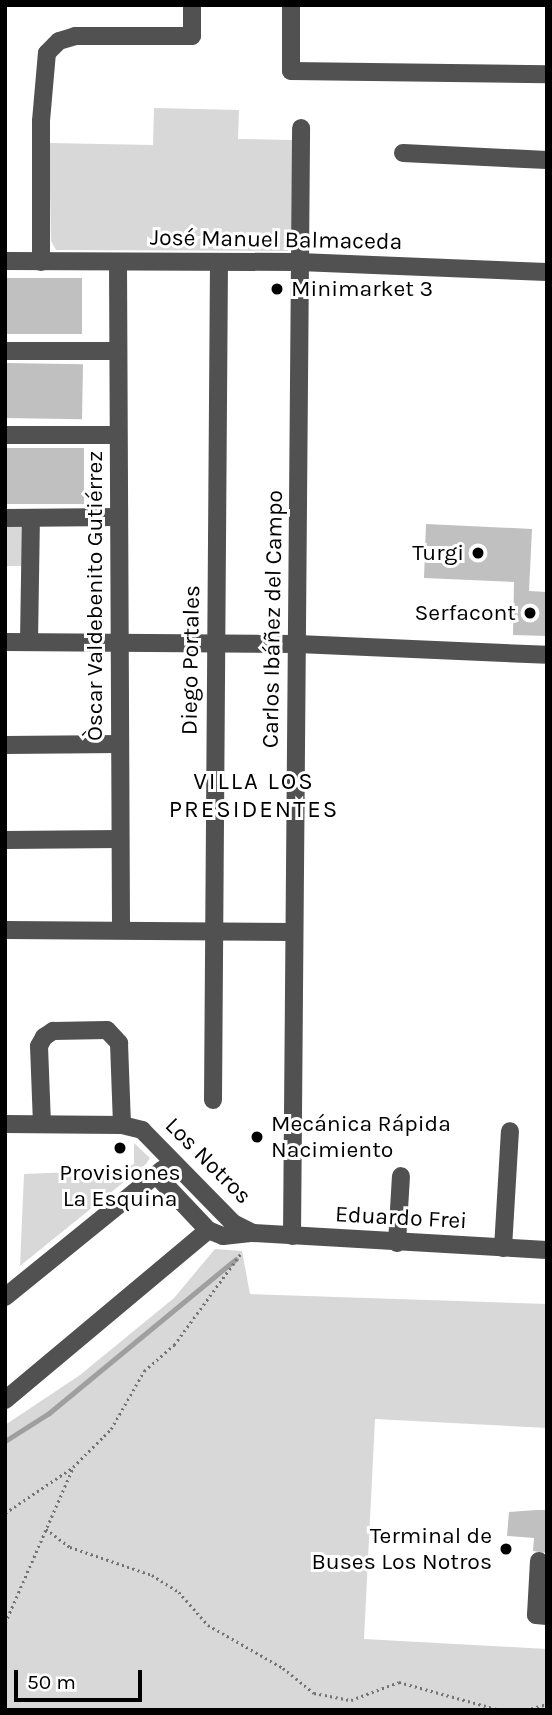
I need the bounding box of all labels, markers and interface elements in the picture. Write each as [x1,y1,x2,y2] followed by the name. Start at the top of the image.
[150,224,402,256] street label: José Manuel Balmaceda
[291,275,433,303] place label: Minimarket 3
[269,281,285,297] marker: Minimarket 3
[81,451,109,741] street label: Òscar Valdebenito Gutiérrez
[257,490,289,748] street label: Carlos Ibáñez del Campo
[412,539,464,567] place label: Turgi
[470,545,486,561] marker: Turgi
[176,585,206,735] street label: Diego Portales
[414,599,516,627] place label: Serfacont
[522,605,538,621] marker: Serfacont
[170,768,338,824] district label: VILLA LOS PRESIDENTES
[271,1110,451,1164] place label: Mecánica Rápida Nacimiento
[159,1112,257,1210] street label: Los Notros
[249,1129,265,1145] marker: Mecánica Rápida Nacimiento
[112,1140,128,1156] marker: Provisiones La Esquina
[59,1159,181,1213] place label: Provisiones La Esquina
[334,1201,468,1235] street label: Eduardo Frei
[312,1522,492,1576] place label: Terminal de Buses Los Notros
[498,1541,514,1557] marker: Terminal de Buses Los Notros
[18,1656,145,1700] scale bar
[27,1670,76,1694] text: 50 m

